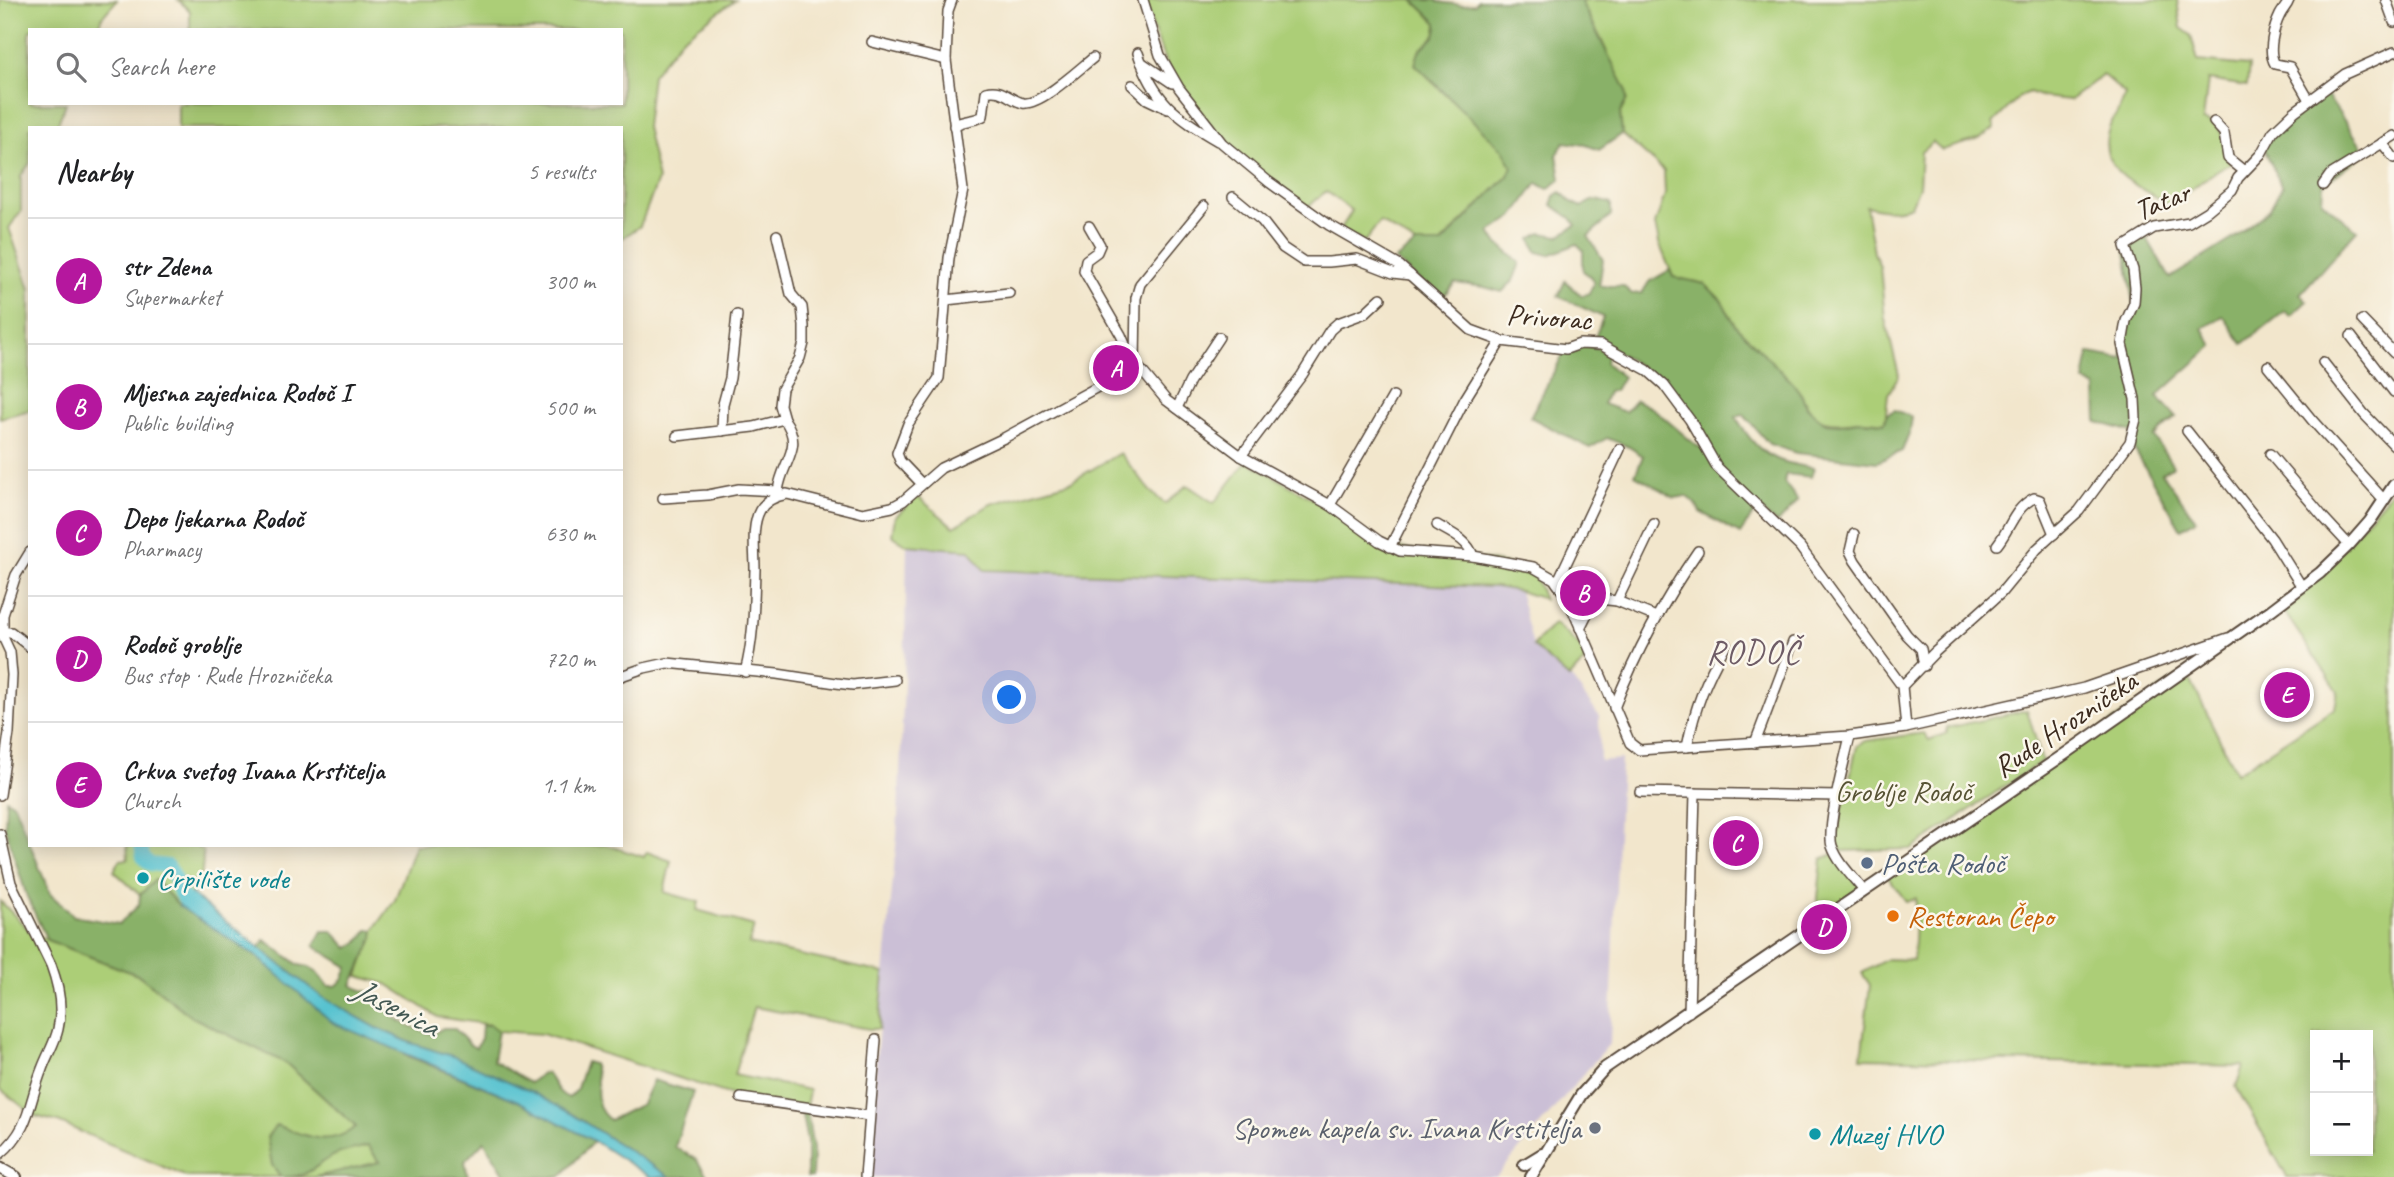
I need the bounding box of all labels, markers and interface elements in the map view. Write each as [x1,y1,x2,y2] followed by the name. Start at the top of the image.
[28,28,623,105] search box
[52,48,90,86] icon: search
[108,50,214,83] text: Search here
[56,153,132,191] text: Nearby
[528,157,595,186] text: 5 results
[2128,172,2198,229] street label: Tatar
[123,250,211,283] text: str Zdena
[73,267,85,296] text: A
[546,267,595,296] text: 300 m
[123,283,221,312] text: Supermarket
[1505,295,1594,339] street label: Privorac
[1093,342,1139,394] pin: A
[123,376,351,409] text: Mjesna zajednica Rodoč I
[73,393,85,422] text: B
[546,393,595,422] text: 500 m
[123,409,232,438] text: Public building
[123,502,304,535] text: Depo ljekarna Rodoč
[74,519,84,548] text: C
[546,519,595,548] text: 630 m
[123,535,201,564] text: Pharmacy
[1560,567,1606,619] pin: B
[123,628,240,661] text: Rodoč groblje
[1707,631,1804,673] district label: RODOČ
[72,645,86,674] text: D
[546,645,595,674] text: 720 m
[123,661,331,690] text: Bus stop · Rude Hrozničeka
[1986,661,2146,786] street label: Rude Hrozničeka
[2264,669,2310,721] pin: E
[992,680,1026,714] your location
[123,754,384,787] text: Crkva svetog Ivana Krstitelja
[73,771,85,800] text: E
[542,771,595,800] text: 1.1 km
[1835,772,1976,810] park label: Groblje Rodoč
[123,787,181,816] text: Church
[1713,817,1759,869] pin: C
[1881,844,2009,882] place label: Pošta Rodoč
[1859,855,1875,871] marker: Pošta Rodoč
[157,859,291,897] place label: Crpilište vode
[135,870,151,886] marker: Crpilište vode
[1907,897,2057,935] place label: Restoran Čepo
[1801,901,1847,953] pin: D
[1885,908,1901,924] marker: Restoran Čepo
[343,967,449,1047] water label: Jasenica
[2310,1030,2373,1156] map controls
[2310,1030,2373,1093] button: +
[2310,1093,2373,1156] button: −
[1232,1109,1583,1147] place label: Spomen kapela sv. Ivana Krstitelja
[1829,1115,1944,1153] place label: Muzej HVO
[1587,1120,1603,1136] marker: Spomen kapela sv. Ivana Krstitelja
[1807,1126,1823,1142] marker: Muzej HVO

